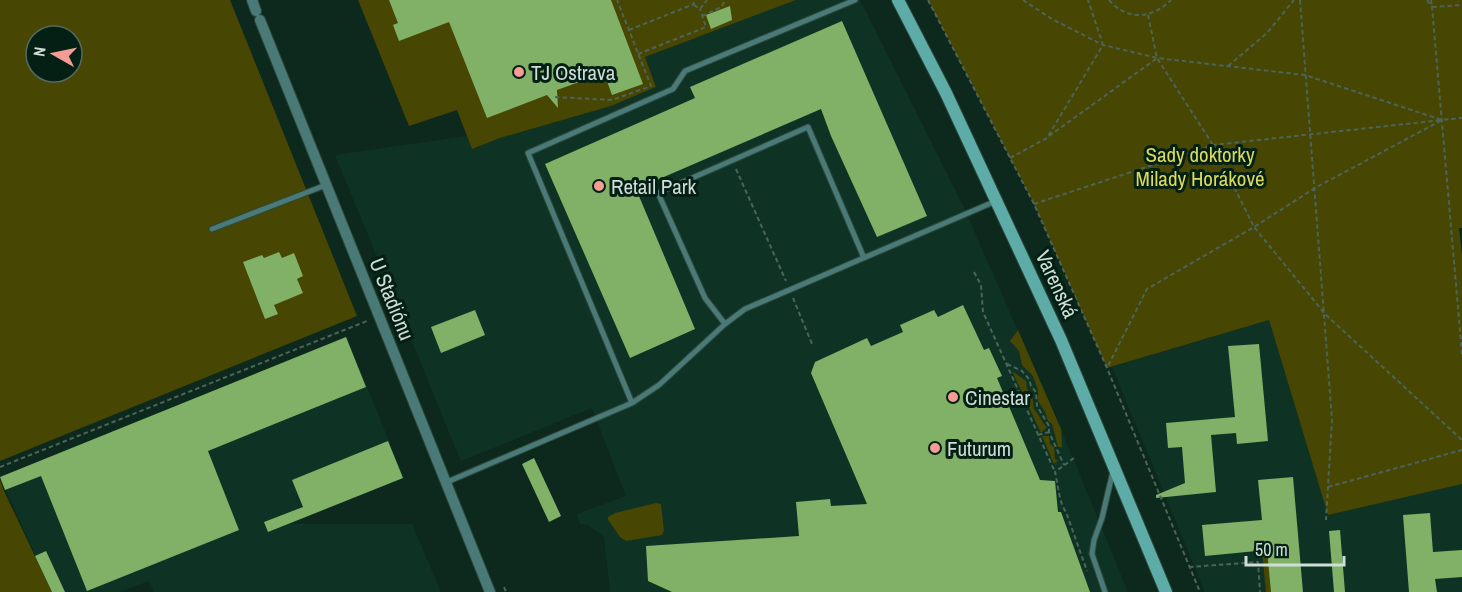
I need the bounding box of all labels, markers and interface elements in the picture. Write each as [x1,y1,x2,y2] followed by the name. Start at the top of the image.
[24,24,84,84] north arrow
[28,45,51,58] text: N
[531,58,616,87] place label: TJ Ostrava
[512,65,526,79] marker: TJ Ostrava
[1135,140,1265,193] park label: Sady doktorky Milady Horákové
[611,172,697,201] place label: Retail Park
[592,179,606,193] marker: Retail Park
[1029,245,1085,323] street label: Varenská
[362,254,422,344] street label: U Stadiónu
[965,383,1030,412] place label: Cinestar
[946,390,960,404] marker: Cinestar
[947,434,1011,463] place label: Futurum
[928,441,942,455] marker: Futurum
[1246,529,1344,567] scale bar
[1255,537,1288,562] text: 50 m

